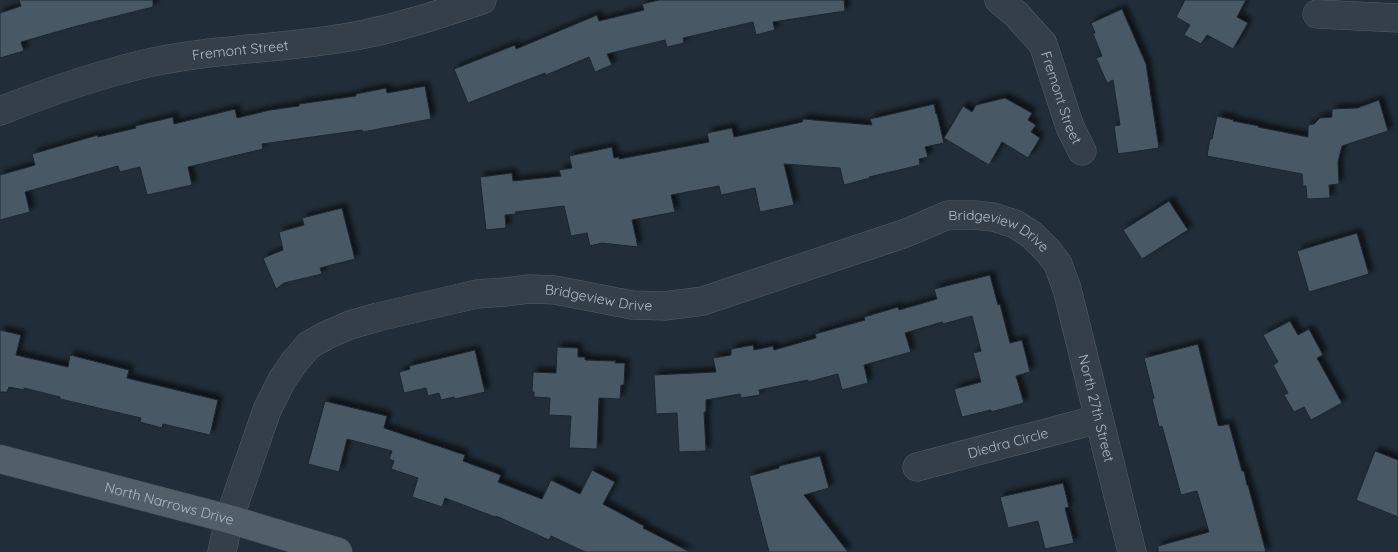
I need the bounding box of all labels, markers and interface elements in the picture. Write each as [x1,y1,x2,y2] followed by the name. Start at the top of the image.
[191,36,290,64] street label: Fremont Street
[1037,49,1086,147] street label: Fremont Street
[948,206,1053,256] street label: Bridgeview Drive
[545,281,653,315] street label: Bridgeview Drive
[1074,353,1118,464] street label: North 27th Street
[966,424,1050,462] street label: Diedra Circle
[103,478,236,529] street label: North Narrows Drive

